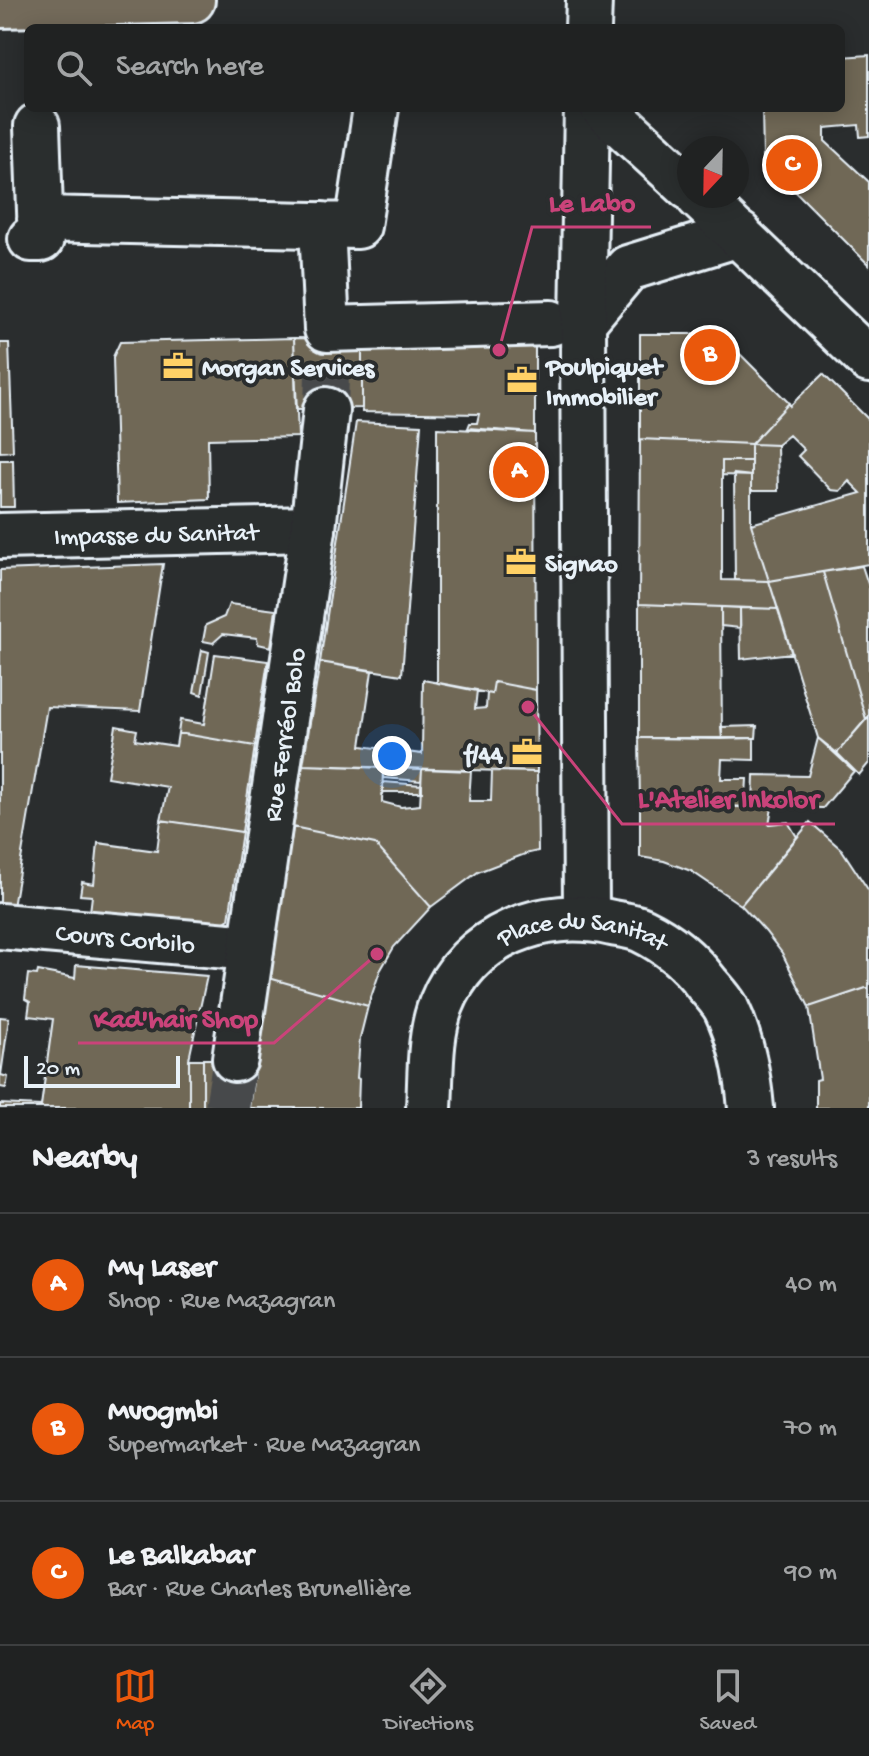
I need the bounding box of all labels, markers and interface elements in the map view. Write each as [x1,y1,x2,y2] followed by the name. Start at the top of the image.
[24,24,845,112] search box
[52,46,96,90] icon: search
[116,51,264,86] text: Search here
[766,135,818,195] pin: C
[677,136,749,208] north arrow
[532,175,651,227] callout: Le Labo
[549,189,636,222] text: Le Labo
[684,325,736,385] pin: B
[161,349,195,383] office icon: Morgan Services
[544,354,664,415] place label: Poulpiquet Immobilier
[202,355,376,386] place label: Morgan Services
[505,363,539,397] office icon: Poulpiquet Immobilier
[493,442,545,502] pin: A
[53,519,261,555] street label: Impasse du Sanitat
[504,545,538,579] office icon: Signao
[545,551,618,582] place label: Signao
[259,646,315,824] street label: Rue Ferréol Bolo
[510,735,544,769] office icon: f/44
[372,736,412,776] your location
[462,741,504,772] place label: f/44
[622,772,835,824] callout: L'Atelier Inkolor
[638,785,821,818] text: L'Atelier Inkolor
[492,907,674,962] street label: Place du Sanitat
[54,920,196,963] street label: Cours Corbilo
[78,991,274,1043] callout: Kad'hair Shop
[93,1005,258,1038] text: Kad'hair Shop
[24,1052,180,1088] scale bar
[36,1057,80,1083] text: 20 m
[32,1140,137,1180] text: Nearby
[747,1145,837,1176] text: 3 results
[108,1252,215,1287] text: My Laser
[50,1270,66,1301] text: A
[785,1270,837,1301] text: 40 m
[108,1287,335,1318] text: Shop · Rue Mazagran
[108,1396,218,1431] text: Mvogmbi
[51,1414,65,1445] text: B
[784,1414,837,1445] text: 70 m
[108,1431,420,1462] text: Supermarket · Rue Mazagran
[108,1540,253,1575] text: Le Balkabar
[51,1558,65,1589] text: C
[785,1558,837,1589] text: 90 m
[108,1575,411,1606] text: Bar · Rue Charles Brunellière
[113,1664,157,1738] tab: Map
[384,1664,473,1738] tab: Directions
[699,1664,756,1738] tab: Saved

